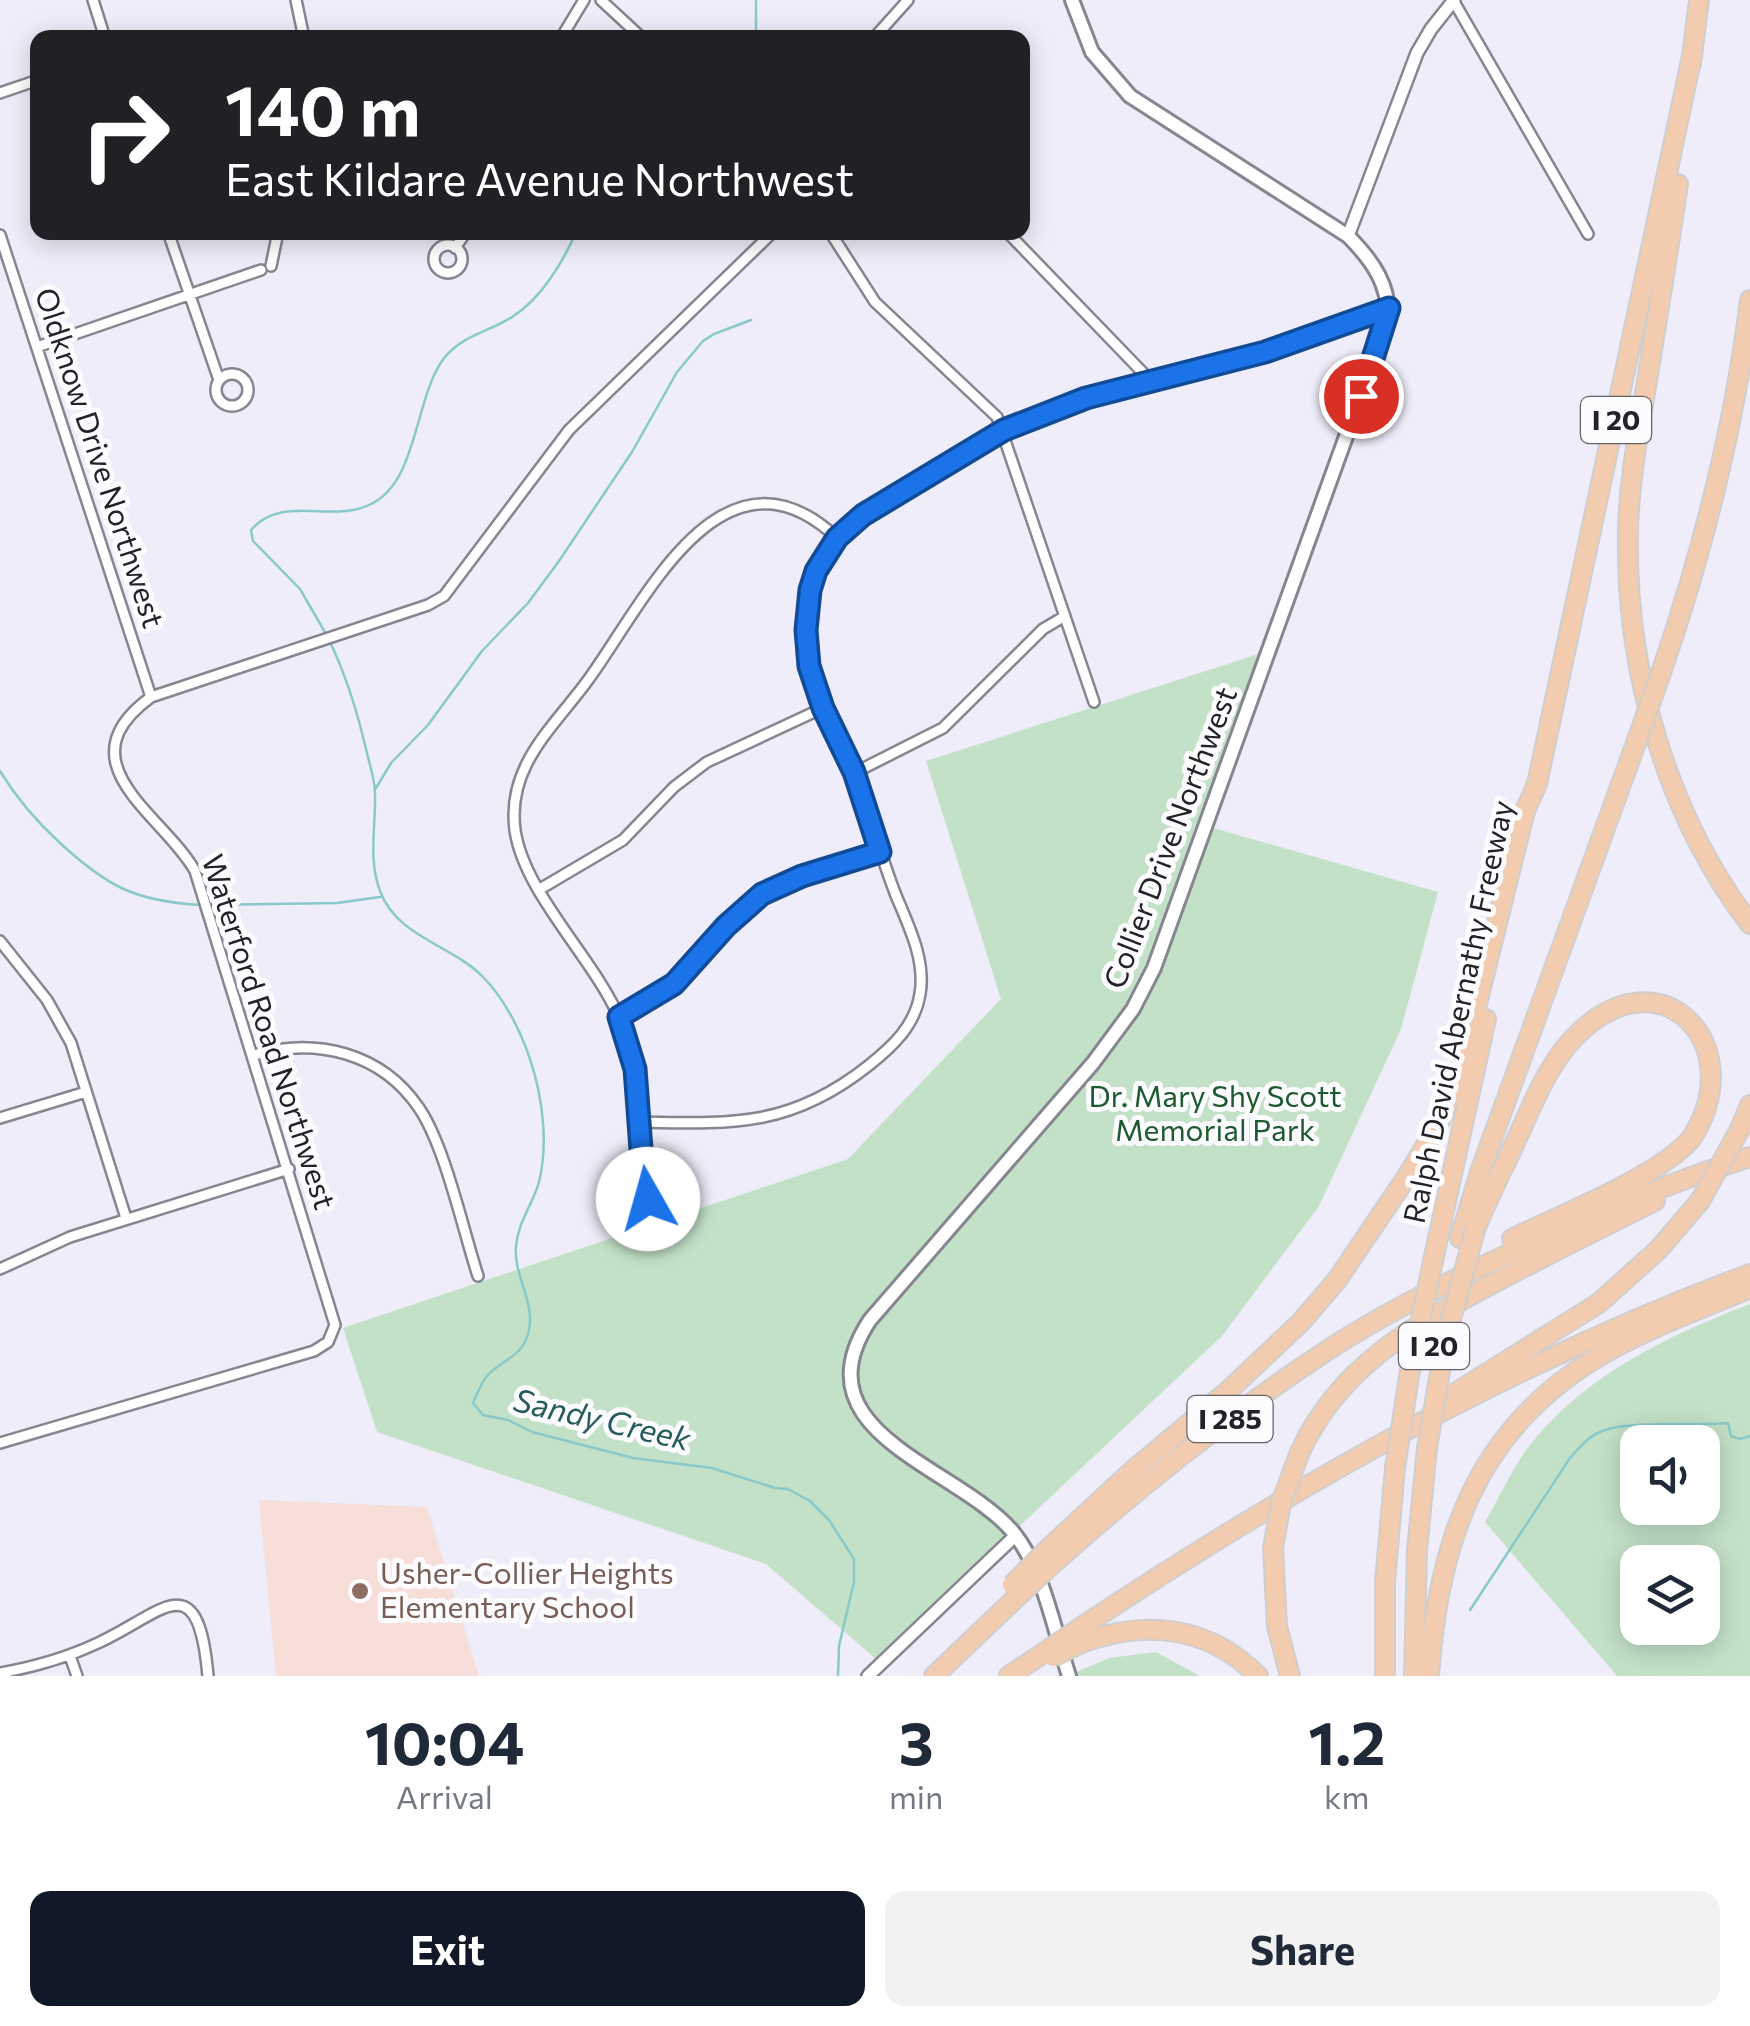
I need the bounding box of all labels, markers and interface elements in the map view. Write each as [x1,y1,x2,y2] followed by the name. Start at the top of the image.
[225,65,421,150] text: 140 m
[60,70,190,200] icon: right
[225,150,854,205] text: East Kildare Avenue Northwest
[29,283,174,632] street label: Oldknow Drive Northwest
[1319,354,1404,439] pin
[1334,369,1389,424] icon: arrive
[1581,397,1651,443] road number: I 20
[1094,681,1243,993] street label: Collier Drive Northwest
[1394,797,1519,1226] street label: Ralph David Abernathy Freeway
[195,849,345,1213] street label: Waterford Road Northwest
[1088,1076,1342,1147] park label: Dr. Mary Shy Scott Memorial Park
[596,1147,700,1251] position arrow
[1399,1323,1469,1369] road number: I 20
[510,1378,695,1458] water label: Sandy Creek
[1188,1396,1272,1442] road number: I 285
[1620,1425,1720,1645] map controls
[1620,1425,1720,1525] button: sound
[1620,1545,1720,1645] button: layers
[380,1553,674,1624] place label: Usher-Collier Heights Elementary School
[349,1580,371,1602] marker: Usher-Collier Heights Elementary School
[365,1704,524,1777] text: 10:04
[899,1704,934,1777] text: 3
[1308,1704,1385,1777] text: 1.2
[396,1776,493,1816] text: Arrival
[889,1776,943,1816] text: min
[1324,1776,1369,1816] text: km
[30,1891,865,2006] button: Exit
[885,1891,1720,2006] button: Share

